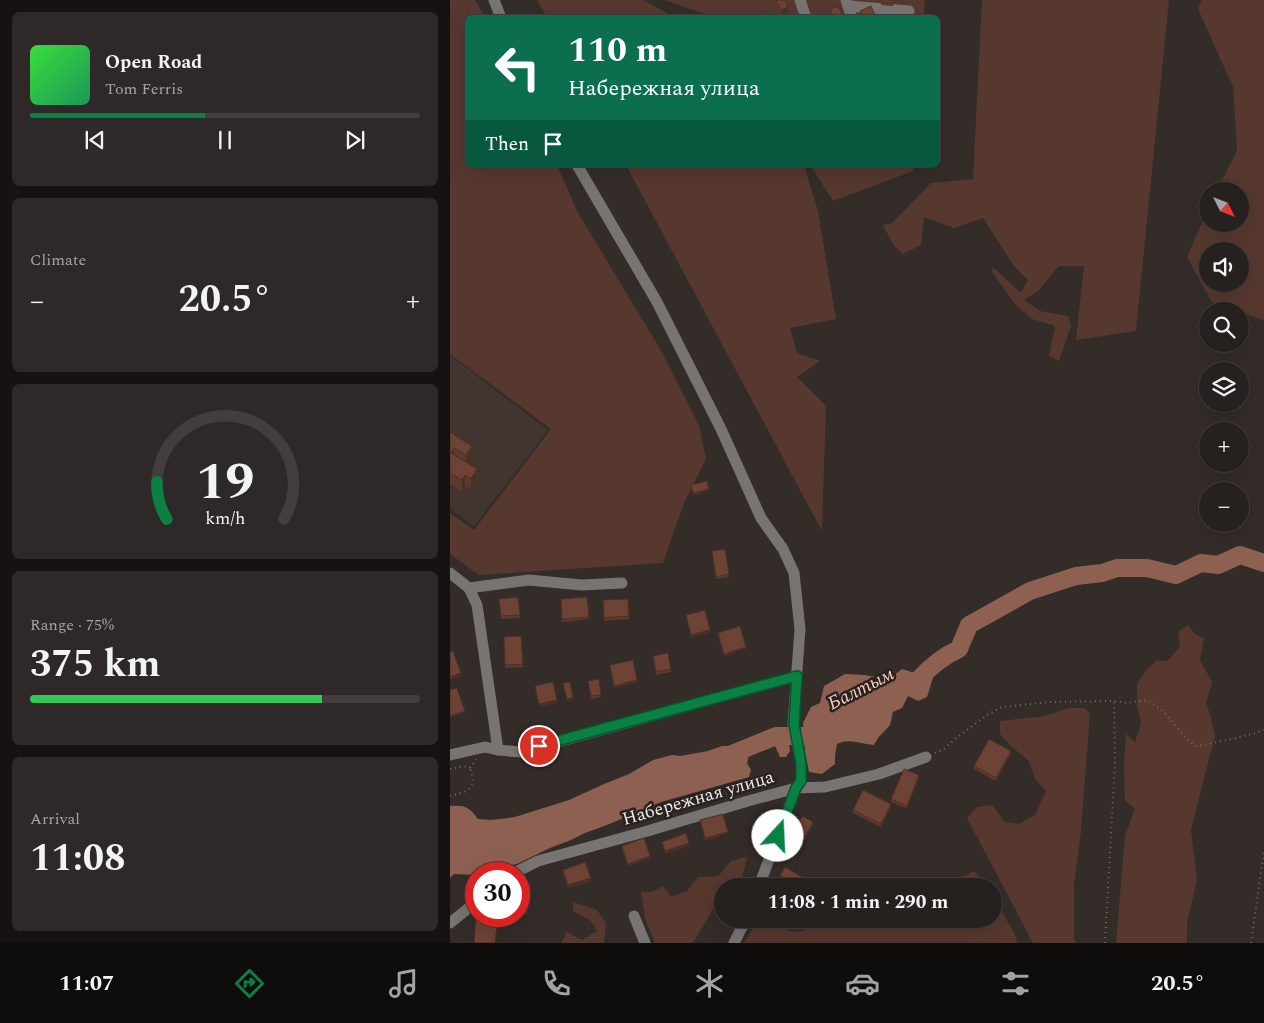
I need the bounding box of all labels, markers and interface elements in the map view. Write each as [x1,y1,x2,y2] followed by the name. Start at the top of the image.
[568,24,667,77] text: 110 m
[485,35,550,100] icon: left
[105,48,202,77] text: Open Road
[568,72,760,105] text: Набережная улица
[105,77,183,101] text: Tom Ferris
[81,126,109,154] icon: previous
[211,126,239,154] icon: pause
[341,126,369,154] icon: next
[485,130,529,159] text: Then
[539,130,567,158] icon: arrive
[1199,182,1249,232] north arrow
[1199,182,1249,532] map controls
[1199,242,1249,292] button: sound
[30,248,86,272] text: Climate
[178,271,272,329] text: 20.5°
[30,280,44,323] text: −
[406,280,420,323] text: +
[1199,302,1249,352] button: search
[1199,362,1249,412] button: layers
[1199,422,1249,472] button: +
[196,443,254,522] text: 19
[1199,482,1249,532] button: −
[205,505,245,532] text: km/h
[30,613,114,637] text: Range · 75%
[30,636,161,694] text: 375 km
[823,660,899,718] water label: Балтым
[518,725,560,767] pin
[525,732,553,760] icon: arrive
[619,763,777,833] street label: Набережная улица
[30,807,80,831] text: Arrival
[751,809,803,861] position arrow
[30,830,125,888] text: 11:08
[465,862,530,927] speed limit sign: 30
[768,888,948,917] text: 11:08 · 1 min · 290 m
[232,966,267,1001] icon: directions
[386,966,421,1001] icon: music
[539,966,574,1001] icon: phone
[692,966,727,1001] icon: climate
[845,966,880,1001] icon: car
[998,966,1033,1001] icon: filters
[59,967,114,1000] text: 11:07
[1151,967,1205,1000] text: 20.5°

